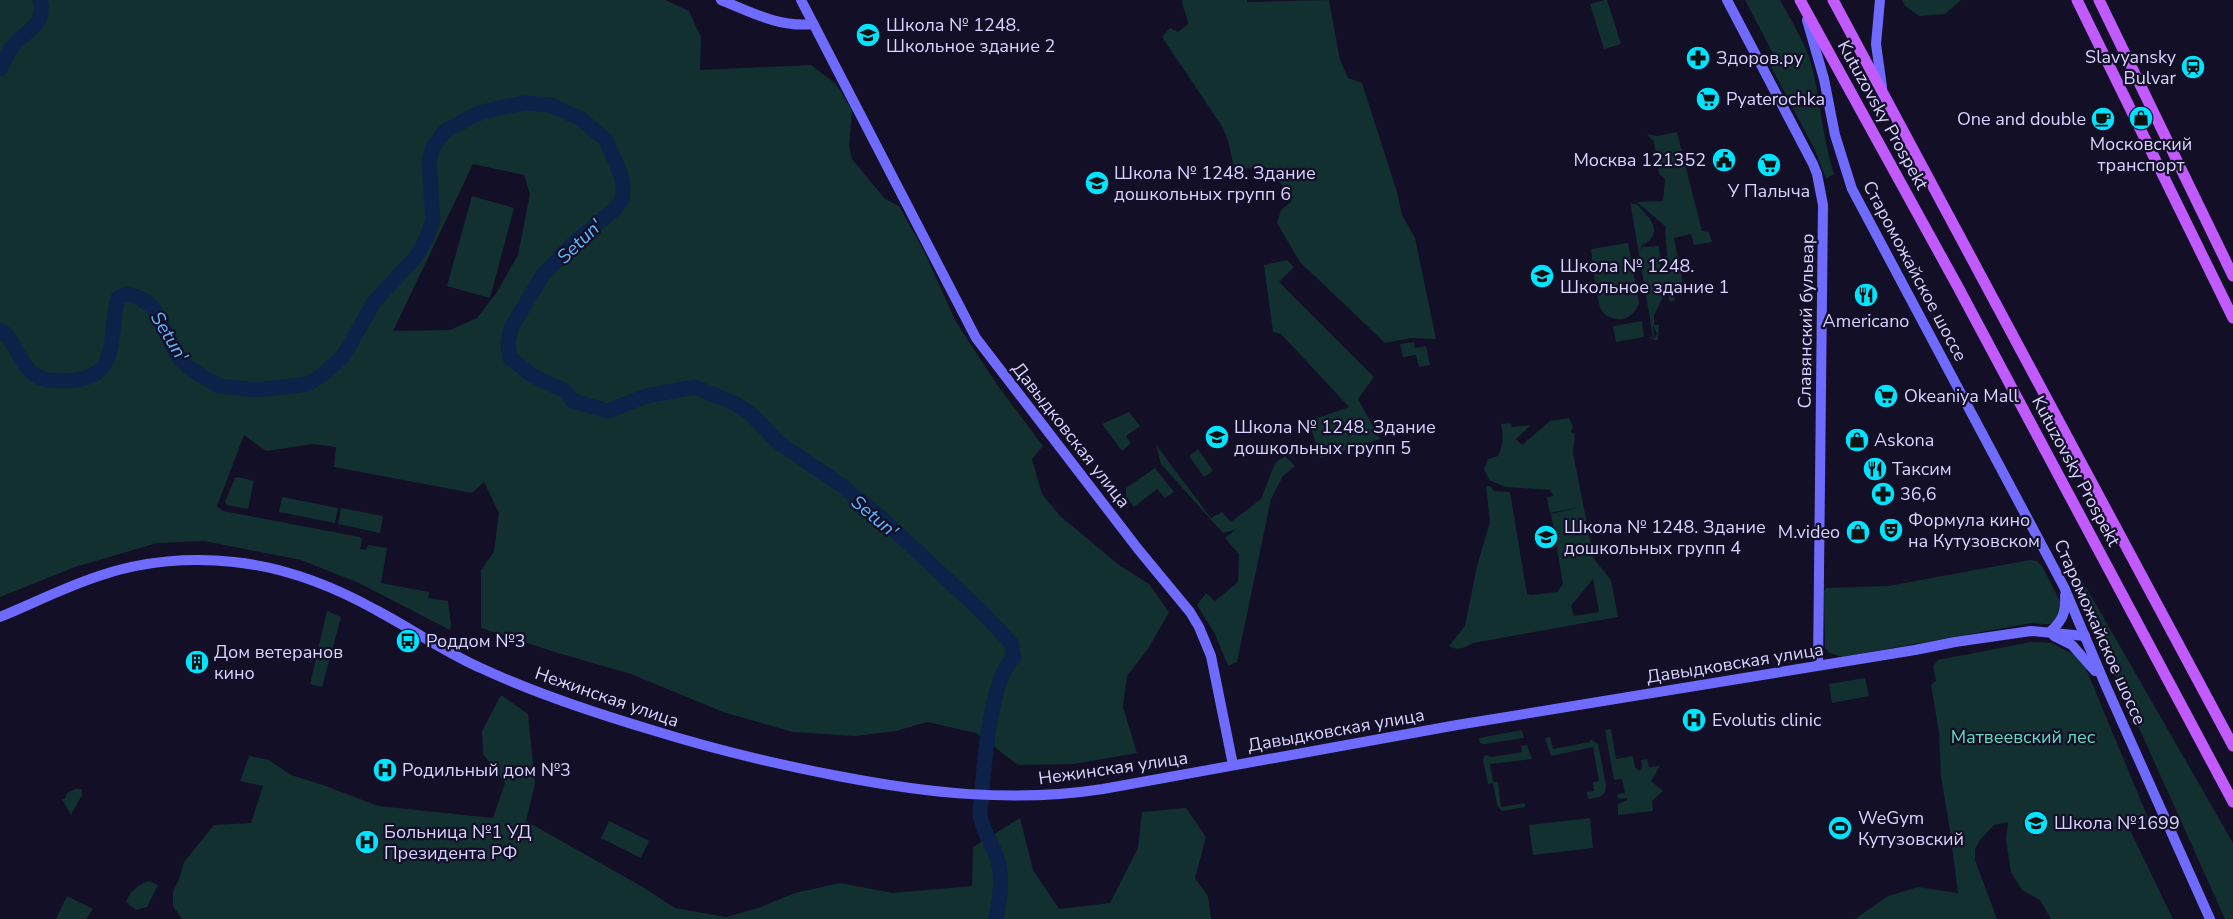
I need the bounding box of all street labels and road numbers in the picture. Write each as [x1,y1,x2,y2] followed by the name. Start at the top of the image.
[1832,36,1934,195] street label: Kutuzovsky Prospekt
[1857,177,1973,365] street label: Староможайское шоссе
[1792,233,1820,409] street label: Славянский бульвар
[1006,357,1136,513] street label: Давыдковская улица
[2026,392,2126,551] street label: Kutuzovsky Prospekt
[2048,535,2152,729] street label: Староможайское шоссе
[1645,637,1825,689] street label: Давыдковская улица
[532,661,682,733] street label: Нежинская улица
[1246,703,1426,757] street label: Давыдковская улица
[1037,746,1189,790] street label: Нежинская улица

